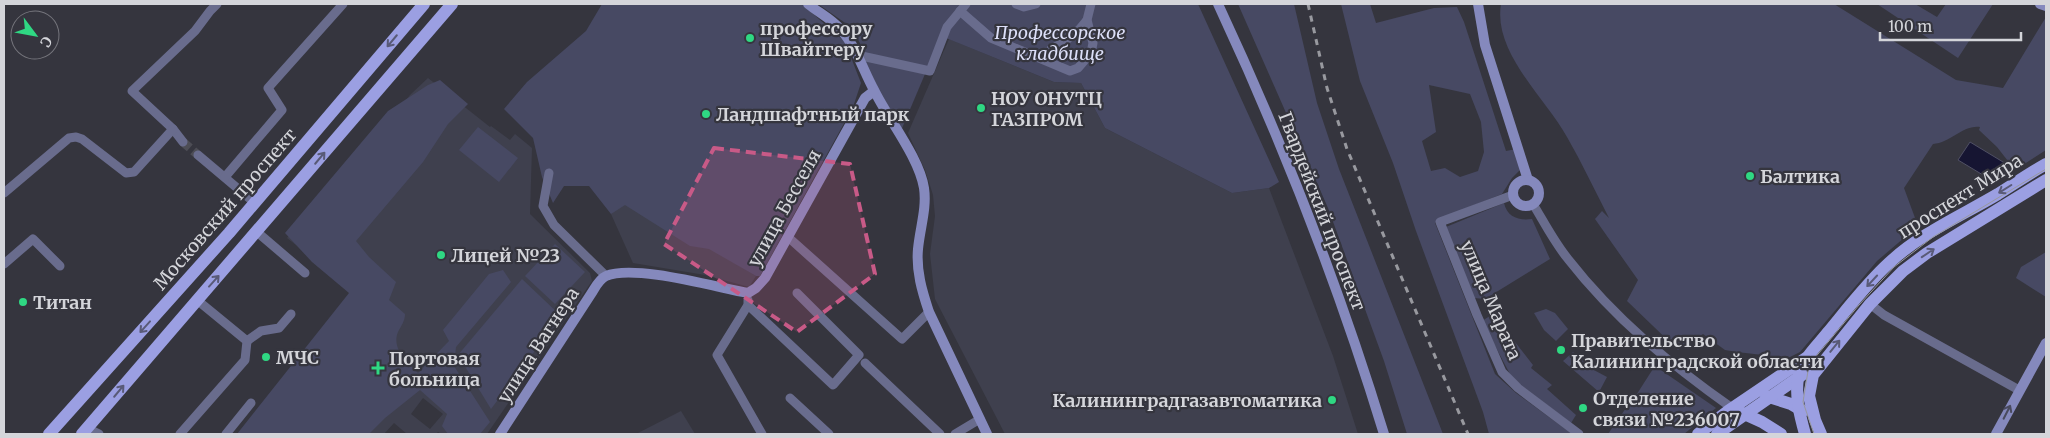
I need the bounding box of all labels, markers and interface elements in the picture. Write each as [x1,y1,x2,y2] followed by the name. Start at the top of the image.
[10,10,60,60] north arrow
[1880,10,2021,42] scale bar
[760,17,873,61] place label: профессору Швайггеру
[1888,17,1932,36] text: 100 m
[995,21,1125,65] park label: Профессорское кладбище
[744,32,756,44] marker: профессору Швайггеру
[36,33,56,51] text: С
[387,34,398,47] one-way arrow
[991,87,1102,131] place label: НОУ ОНУТЦ ГАЗПРОМ
[975,102,987,114] marker: НОУ ОНУТЦ ГАЗПРОМ
[716,103,910,126] place label: Ландшафтный парк
[700,108,712,120] marker: Ландшафтный парк
[1273,108,1371,314] street label: Гвардейский проспект
[149,123,301,294] street label: Московский проспект
[742,145,826,271] street label: улица Бесселя
[1894,148,2027,243] street label: проспект Мира
[314,152,325,165] one-way arrow
[1760,165,1840,188] place label: Балтика
[1744,170,1756,182] marker: Балтика
[1998,185,2012,195] one-way arrow
[1455,237,1527,364] street label: улица Марата
[451,244,560,267] place label: Лицей №23
[1921,248,1935,258] one-way arrow
[435,249,447,261] marker: Лицей №23
[208,274,220,287] one-way arrow
[1866,275,1878,288] one-way arrow
[492,283,584,407] street label: улица Вагнера
[33,291,92,314] place label: Титан
[17,296,29,308] marker: Титан
[139,320,151,333] one-way arrow
[1571,329,1823,373] place label: Правительство Калининградской области
[1830,340,1841,353] one-way arrow
[1555,344,1567,356] marker: Правительство Калининградской области
[276,346,319,369] place label: МЧС
[389,347,480,391] place label: Портовая больница
[260,351,272,363] marker: МЧС
[371,361,385,375] marker: Портовая больница
[113,384,125,397] one-way arrow
[1593,387,1740,431] place label: Отделение связи №236007
[1052,389,1322,412] place label: Калининградгазавтоматика
[1326,394,1338,406] marker: Калининградгазавтоматика
[1577,402,1589,414] marker: Отделение связи №236007
[2003,405,2012,420] one-way arrow

